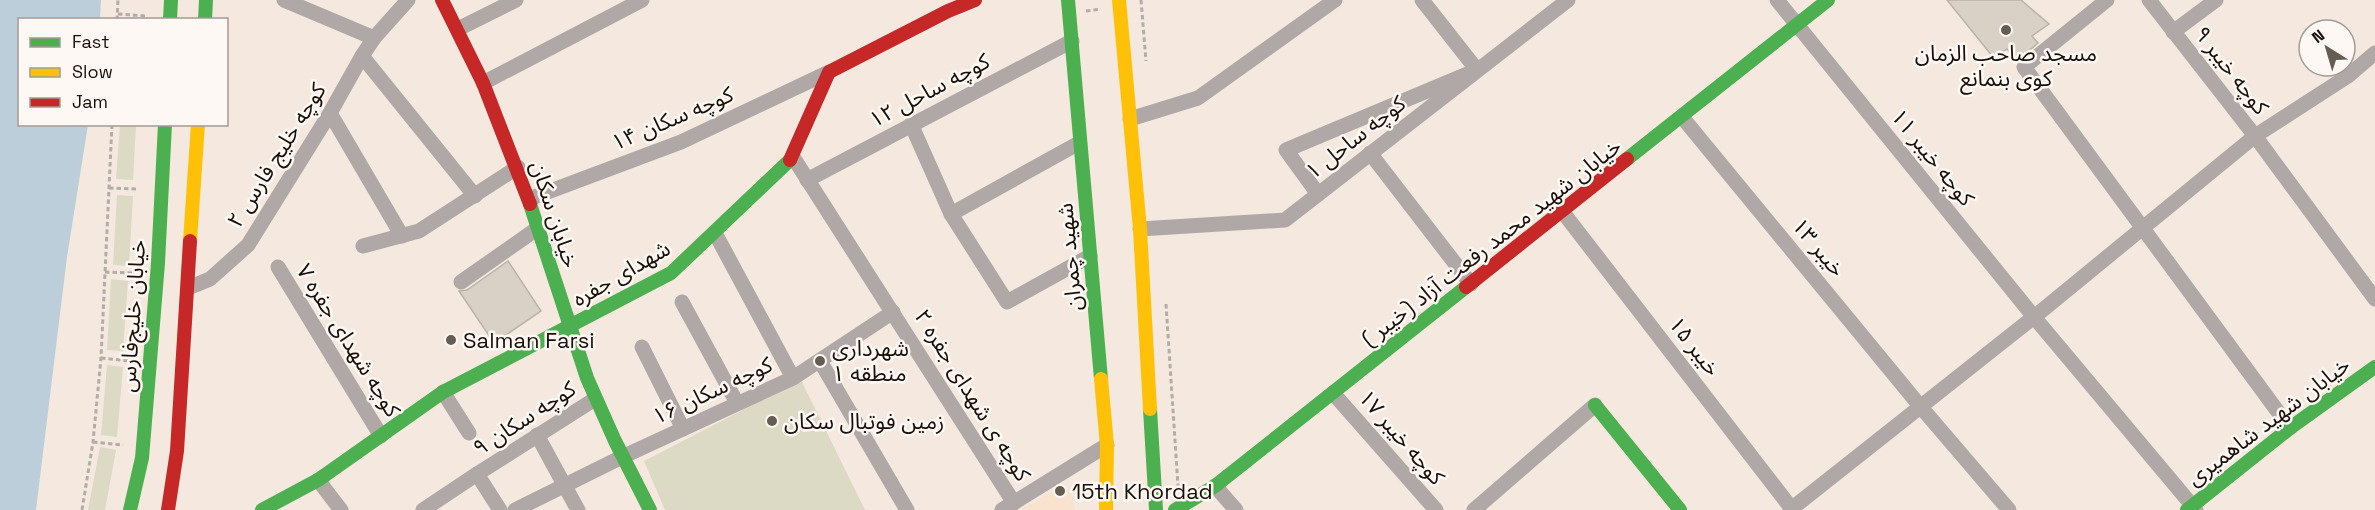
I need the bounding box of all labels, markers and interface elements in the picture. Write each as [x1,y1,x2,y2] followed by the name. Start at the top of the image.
[18,18,228,126] legend
[2297,18,2357,78] north arrow
[2188,20,2276,121] street label: کوچه خیبر ۹
[1999,23,2013,37] marker: مسجد صاحب الزمان کوی بنمانع
[2308,25,2329,48] text: N
[72,30,109,53] text: Fast
[1915,39,2097,95] place label: مسجد صاحب الزمان کوی بنمانع
[864,46,995,134] street label: کوچه ساحل ۱۲
[72,60,113,83] text: Slow
[220,77,335,234] street label: کوچه خلیج فارس ۲
[607,79,738,157] street label: کوچه سکان ۱۴
[1299,89,1412,186] street label: کوچه ساحل ۱
[72,90,108,113] text: Jam
[1884,103,1981,213] street label: کوچه خیبر ۱۱
[1355,132,1627,352] street label: ( خیبر) خیابان شهید محمد رفعت آزاد
[525,157,585,271] street label: خیابان سکان
[1050,202,1089,312] street label: شهید چمران
[1786,212,1852,282] street label: خیبر ۱۳
[567,234,675,312] street label: شهدای جفره
[113,239,154,393] street label: خیابان خلیج‌فارس
[290,258,408,423] street label: کوچه شهدای جفره ۷
[908,304,1038,488] street label: کوچه ی شهدای جفره ۲
[1663,310,1727,382] street label: خیبر ۱۵
[463,326,595,354] place label: Salman Farsi
[444,333,458,347] marker: Salman Farsi
[832,334,909,387] place label: شهرداری منطقه ١
[647,350,778,431] street label: کوچه سکان ۱۶
[2181,350,2355,492] street label: خیابان شهید شاهمیری
[813,354,827,368] marker: شهرداری منطقه ١
[467,374,582,462] street label: کوچه سکان ۹
[1352,384,1452,492] street label: کوچه خیبر ۱۷
[784,407,944,435] place label: زمین فوتبال سکان
[765,414,779,428] marker: زمین فوتبال سکان
[1072,477,1213,505] place label: 15th Khordad
[1053,484,1067,498] marker: 15th Khordad

